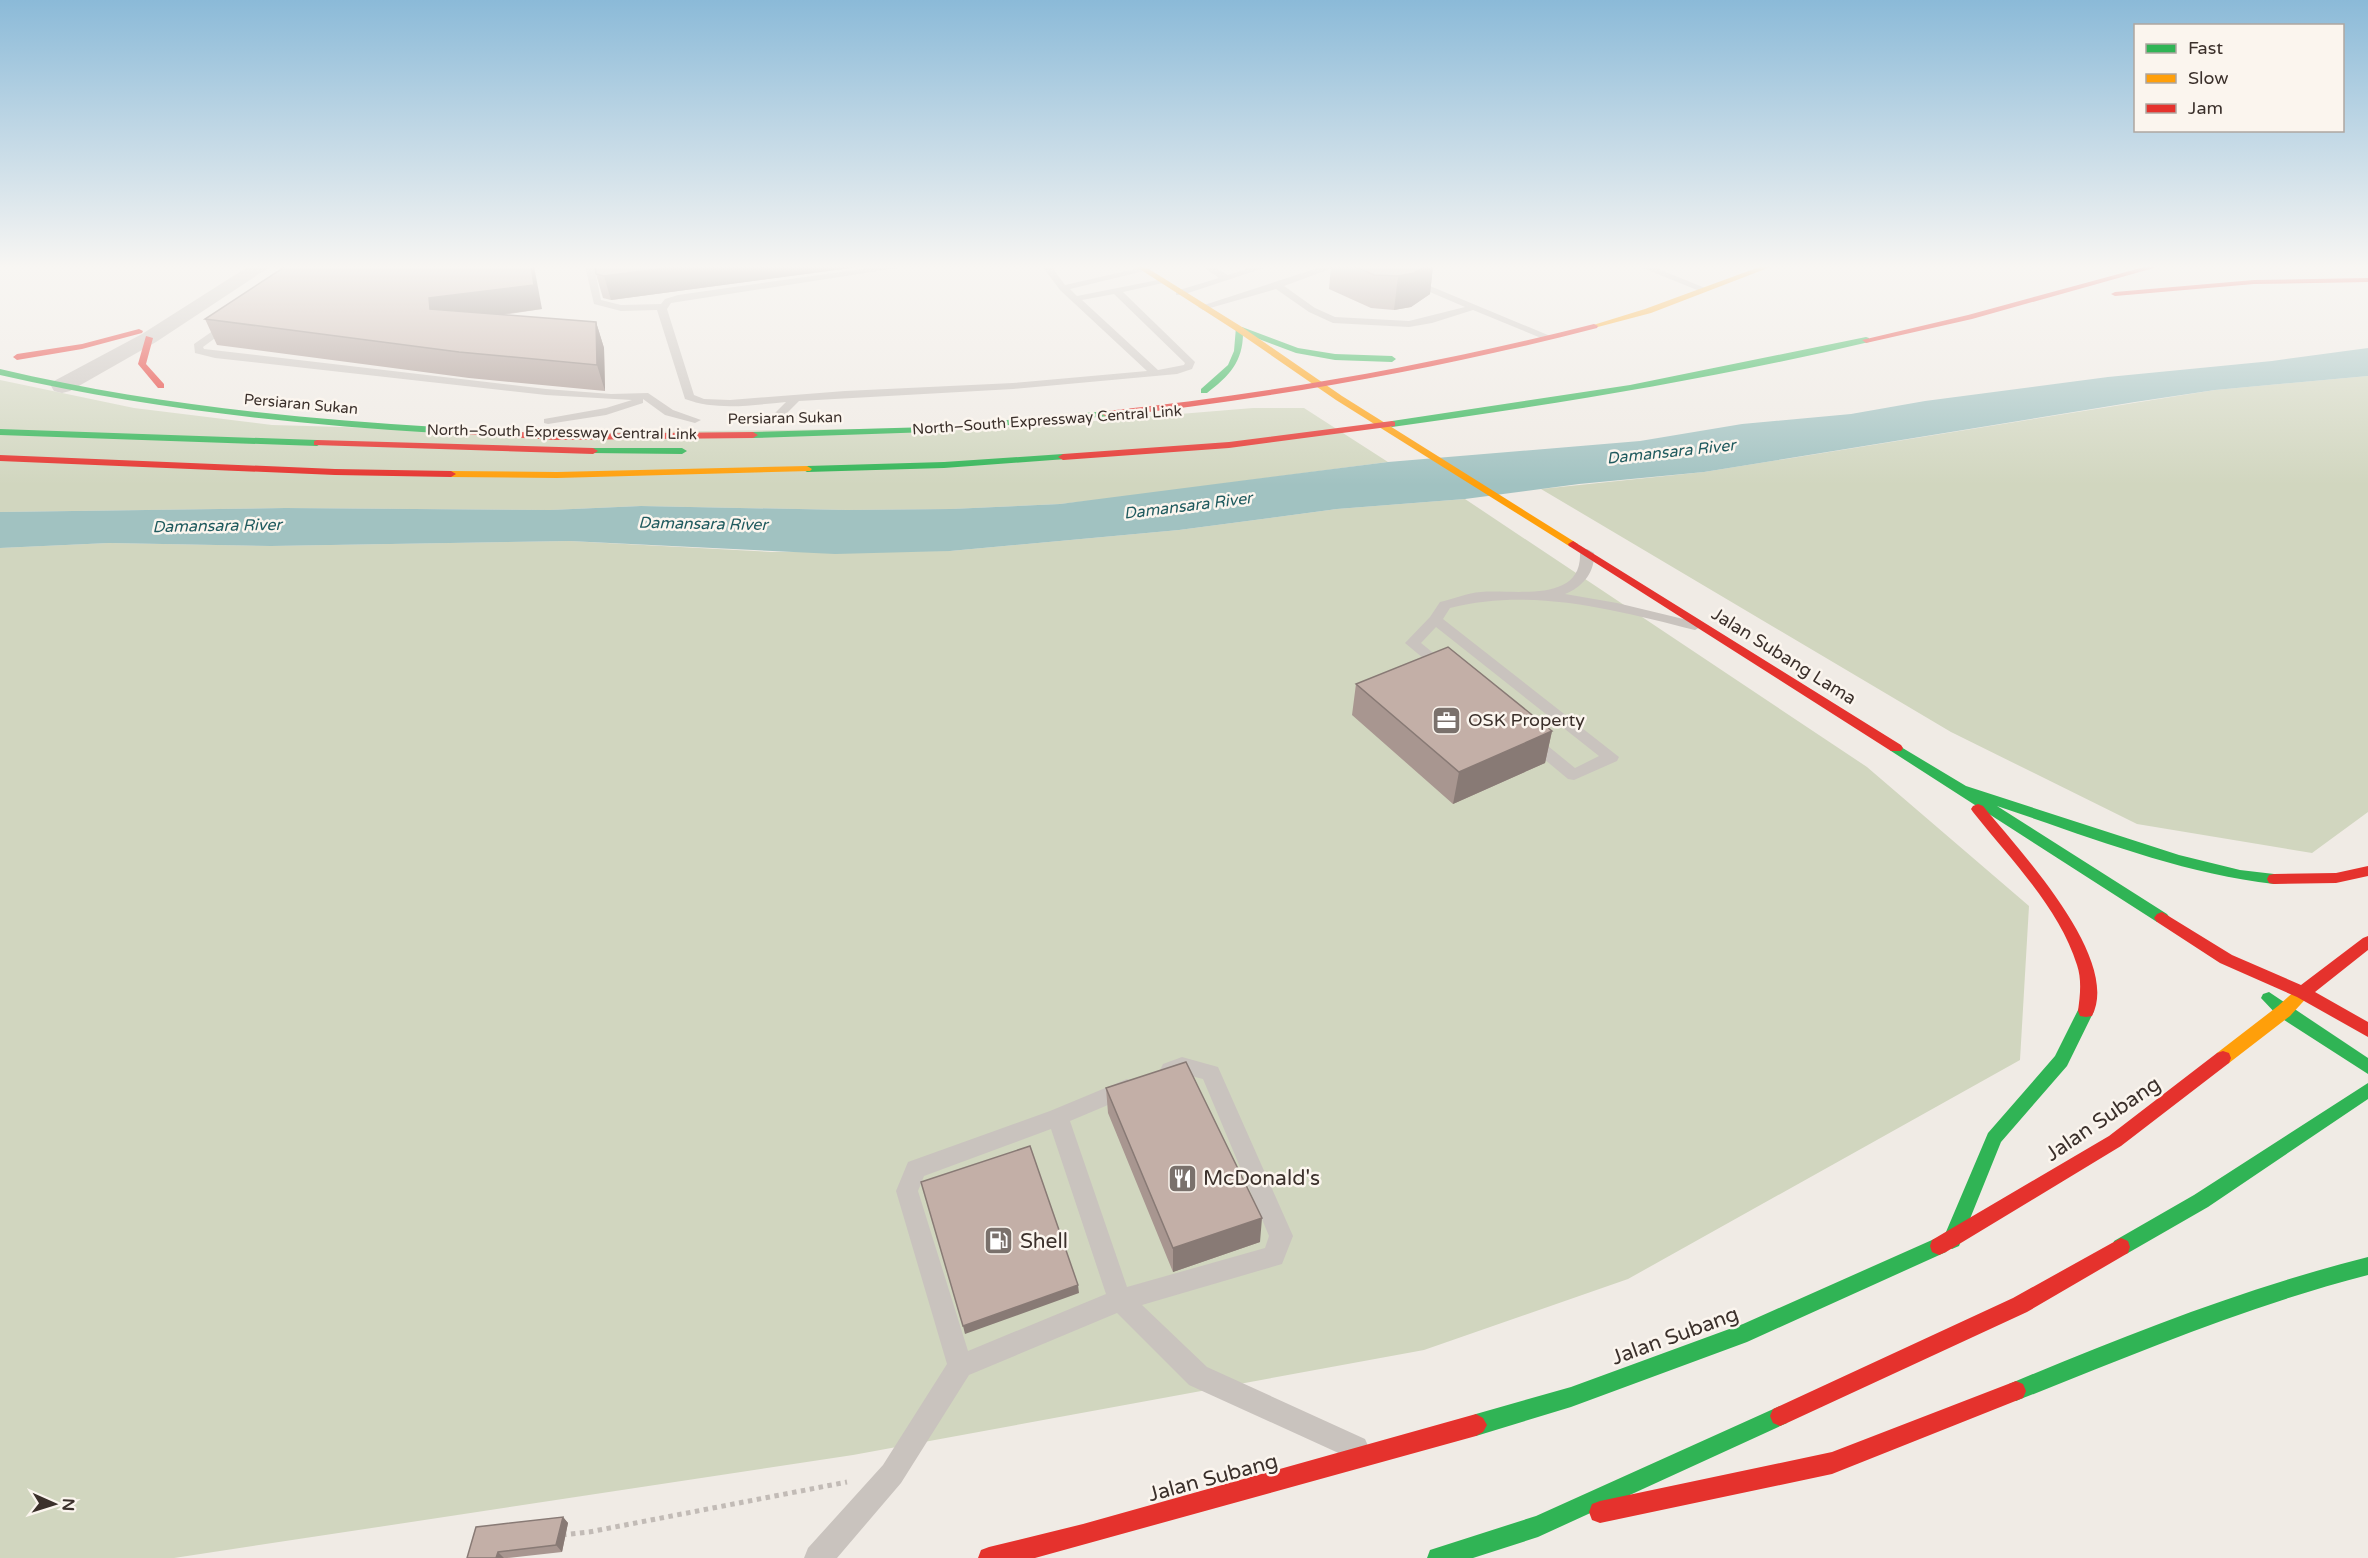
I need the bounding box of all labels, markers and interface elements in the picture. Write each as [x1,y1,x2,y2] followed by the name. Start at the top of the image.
[2134,24,2344,132] legend
[2188,37,2223,59] text: Fast
[2188,67,2229,89] text: Slow
[2188,97,2223,119] text: Jam
[243,390,359,418] street label: Persiaran Sukan
[912,402,1182,438] street label: North–South Expressway Central Link
[728,408,842,428] street label: Persiaran Sukan
[427,421,697,443] street label: North–South Expressway Central Link
[1606,435,1738,469] water label: Damansara River
[1123,488,1255,524] water label: Damansara River
[638,513,770,535] water label: Damansara River
[152,515,284,537] water label: Damansara River
[1708,603,1860,709] street label: Jalan Subang Lama
[1431,704,1463,736] office icon: OSK Property
[1468,709,1585,731] place label: OSK Property
[2041,1071,2165,1167] street label: Jalan Subang
[1166,1162,1198,1194] restaurant icon: McDonald's
[1203,1166,1320,1191] place label: McDonald's
[983,1225,1015,1257] fuel station icon: Shell
[1020,1229,1068,1254] place label: Shell
[1608,1301,1742,1371] street label: Jalan Subang
[1145,1449,1281,1507] street label: Jalan Subang
[24,1474,84,1534] north arrow
[58,1498,78,1512] text: N

